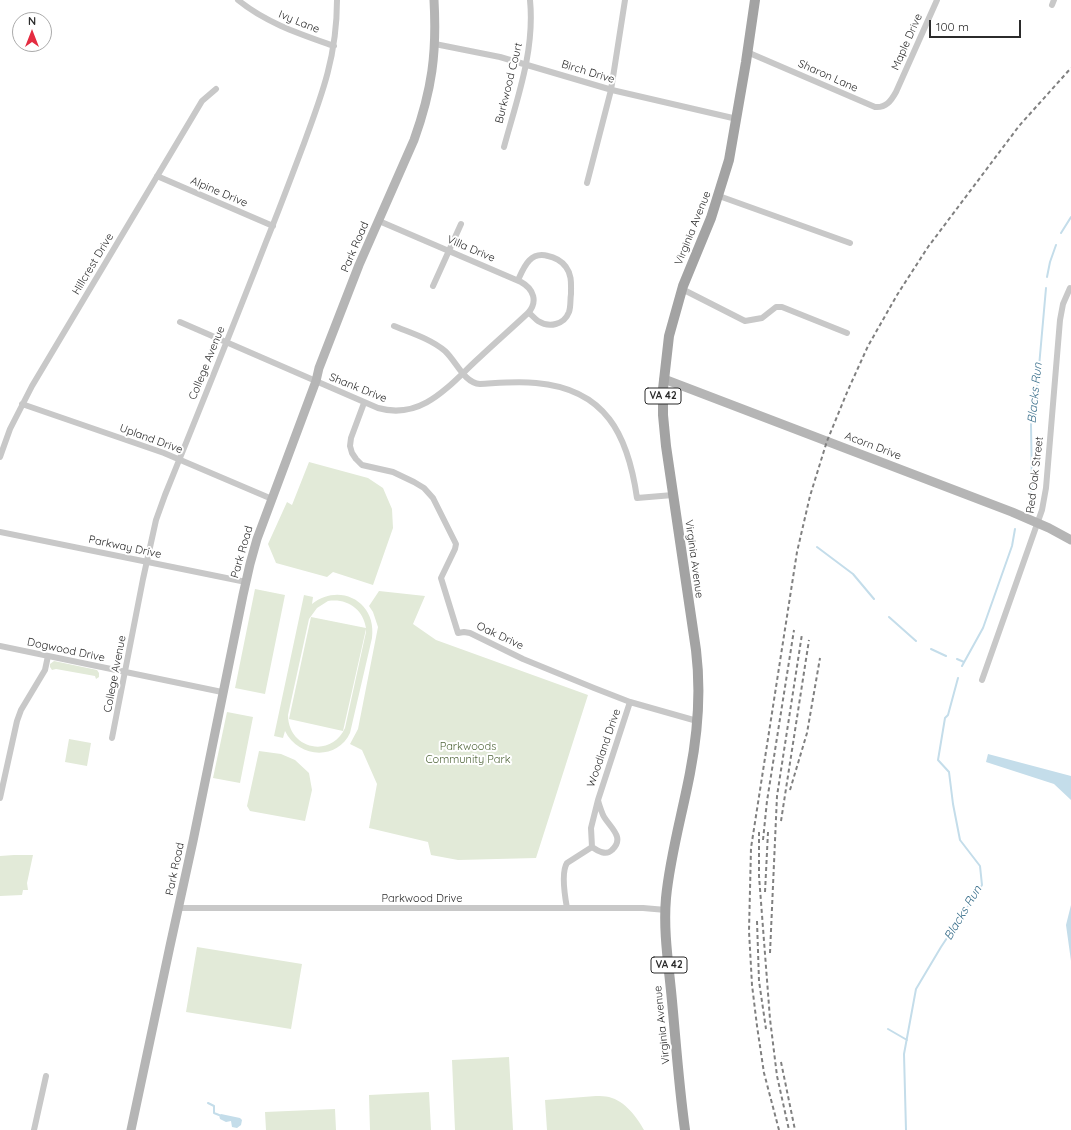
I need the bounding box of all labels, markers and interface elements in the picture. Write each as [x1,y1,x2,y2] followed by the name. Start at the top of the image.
[277,8,321,36] street label: Ivy Lane
[12,12,52,52] north arrow
[889,12,925,72] street label: Maple Drive
[931,12,1023,38] scale bar
[28,14,36,28] text: N
[936,19,969,34] text: 100 m
[493,41,525,125] street label: Burkwood Court
[796,57,860,95] street label: Sharon Lane
[560,58,616,86] street label: Birch Drive
[188,174,250,210] street label: Alpine Drive
[672,189,714,267] street label: Virginia Avenue
[338,220,372,274] street label: Park Road
[69,231,117,297] street label: Hillcrest Drive
[445,233,497,265] street label: Villa Drive
[186,324,228,402] street label: College Avenue
[1025,362,1045,424] water label: Blacks Run
[327,370,389,406] street label: Shank Drive
[645,388,681,404] road number: VA 42
[118,421,184,457] street label: Upland Drive
[843,429,903,463] street label: Acorn Drive
[1024,436,1046,514] street label: Red Oak Street
[682,519,706,599] street label: Virginia Avenue
[228,524,256,580] street label: Park Road
[87,533,163,561] street label: Parkway Drive
[474,619,526,653] street label: Oak Drive
[101,634,129,714] street label: College Avenue
[26,635,106,665] street label: Dogwood Drive
[584,707,624,789] street label: Woodland Drive
[425,740,511,766] park label: Parkwoods Community Park
[163,841,187,897] street label: Park Road
[941,883,985,943] water label: Blacks Run
[382,892,462,906] street label: Parkwood Drive
[651,957,687,973] road number: VA 42
[651,985,673,1065] street label: Virginia Avenue

